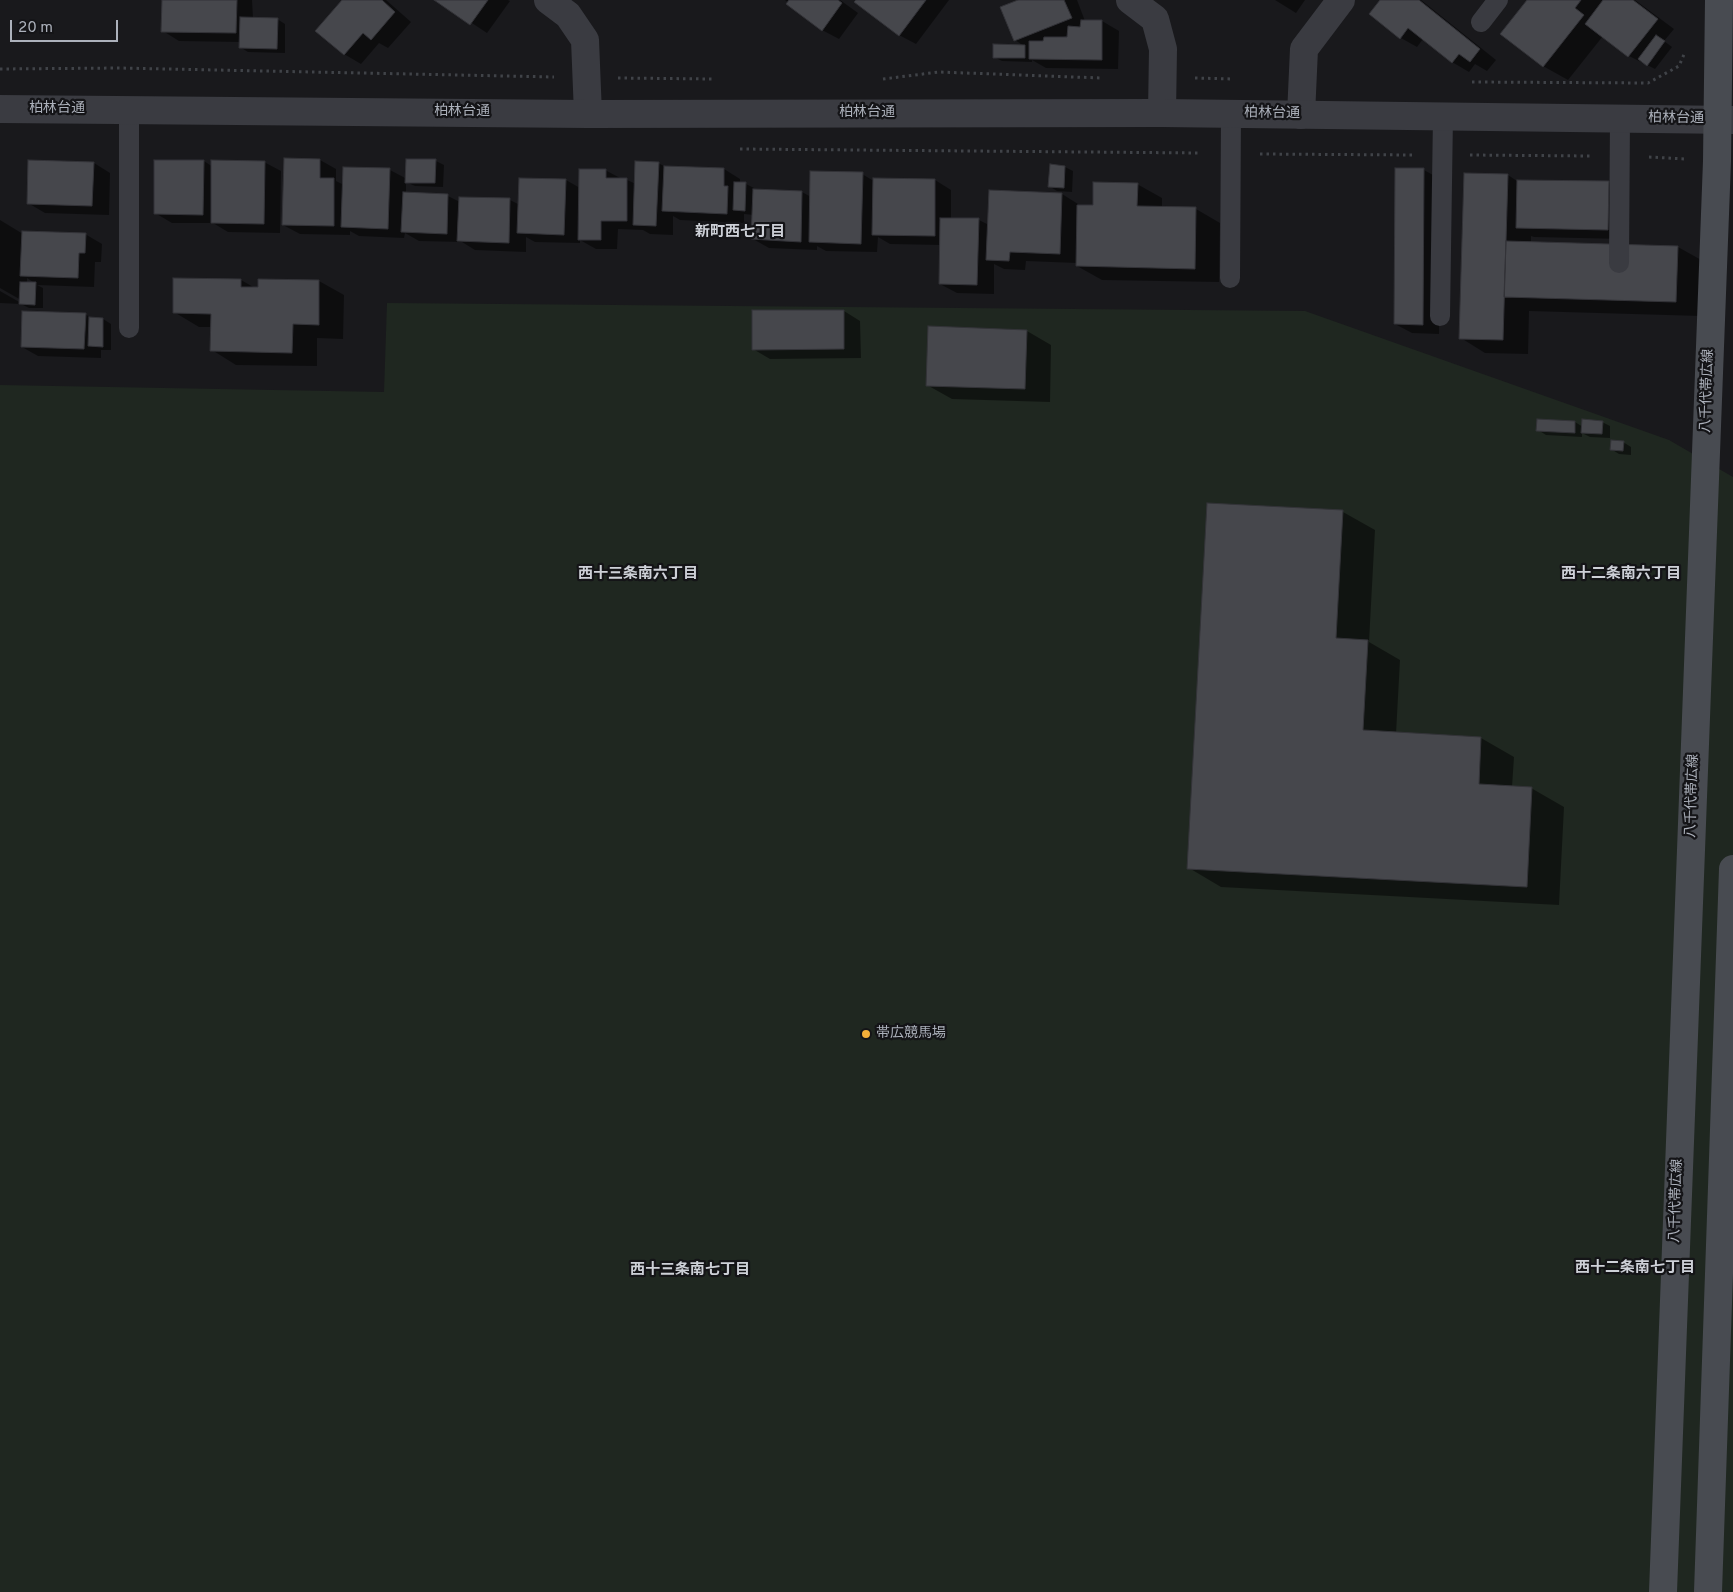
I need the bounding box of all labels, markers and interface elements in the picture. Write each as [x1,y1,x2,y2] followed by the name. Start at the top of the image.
[12,10,120,42] scale bar
[18,19,53,38] text: 20 m
[29,101,85,117] street label: 柏林台通
[434,104,490,120] street label: 柏林台通
[839,105,895,121] street label: 柏林台通
[1244,105,1300,123] street label: 柏林台通
[1648,110,1704,128] street label: 柏林台通
[695,224,785,242] district label: 新町西七丁目
[1698,349,1718,433] street label: 八千代帯広線
[578,566,698,584] district label: 西十三条南六丁目
[1561,566,1681,584] district label: 西十二条南六丁目
[1683,754,1703,838] street label: 八千代帯広線
[876,1026,946,1042] place label: 帯広競馬場
[860,1028,872,1040] marker: 帯広競馬場
[1667,1159,1687,1243] street label: 八千代帯広線
[1575,1260,1695,1278] district label: 西十二条南七丁目
[630,1262,750,1280] district label: 西十三条南七丁目

